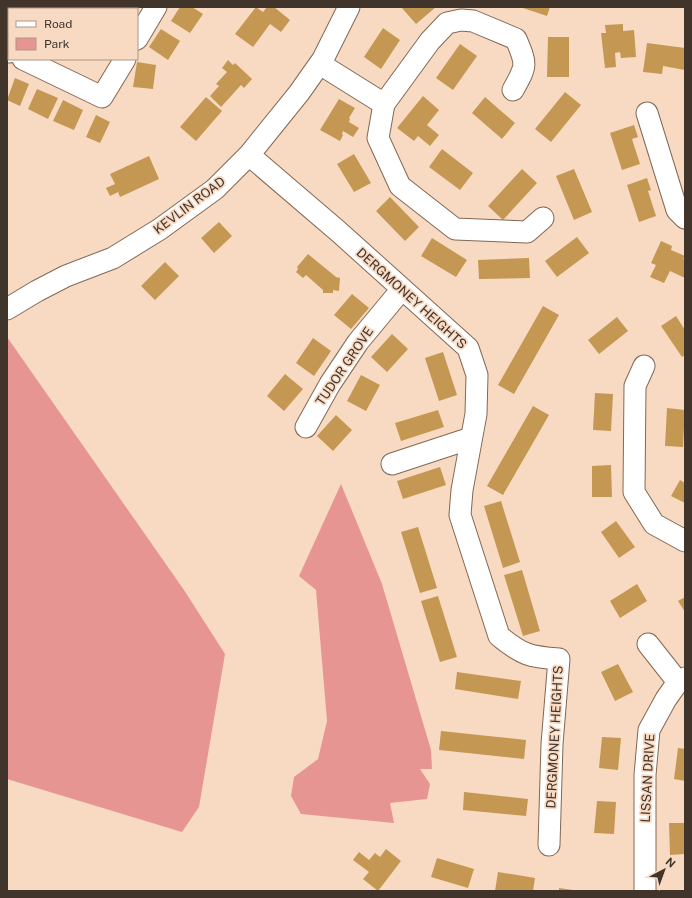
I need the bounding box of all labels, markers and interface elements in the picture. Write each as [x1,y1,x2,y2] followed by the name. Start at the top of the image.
[8,8,138,60] legend
[44,17,72,31] text: Road
[44,37,70,51] text: Park
[150,174,228,237] street label: KEVLIN ROAD
[353,245,470,352] street label: DERGMONEY HEIGHTS
[313,324,376,408] street label: TUDOR GROVE
[543,665,566,809] street label: DERGMONEY HEIGHTS
[638,733,657,823] street label: LISSAN DRIVE
[644,850,684,890] north arrow
[663,855,678,870] text: N

